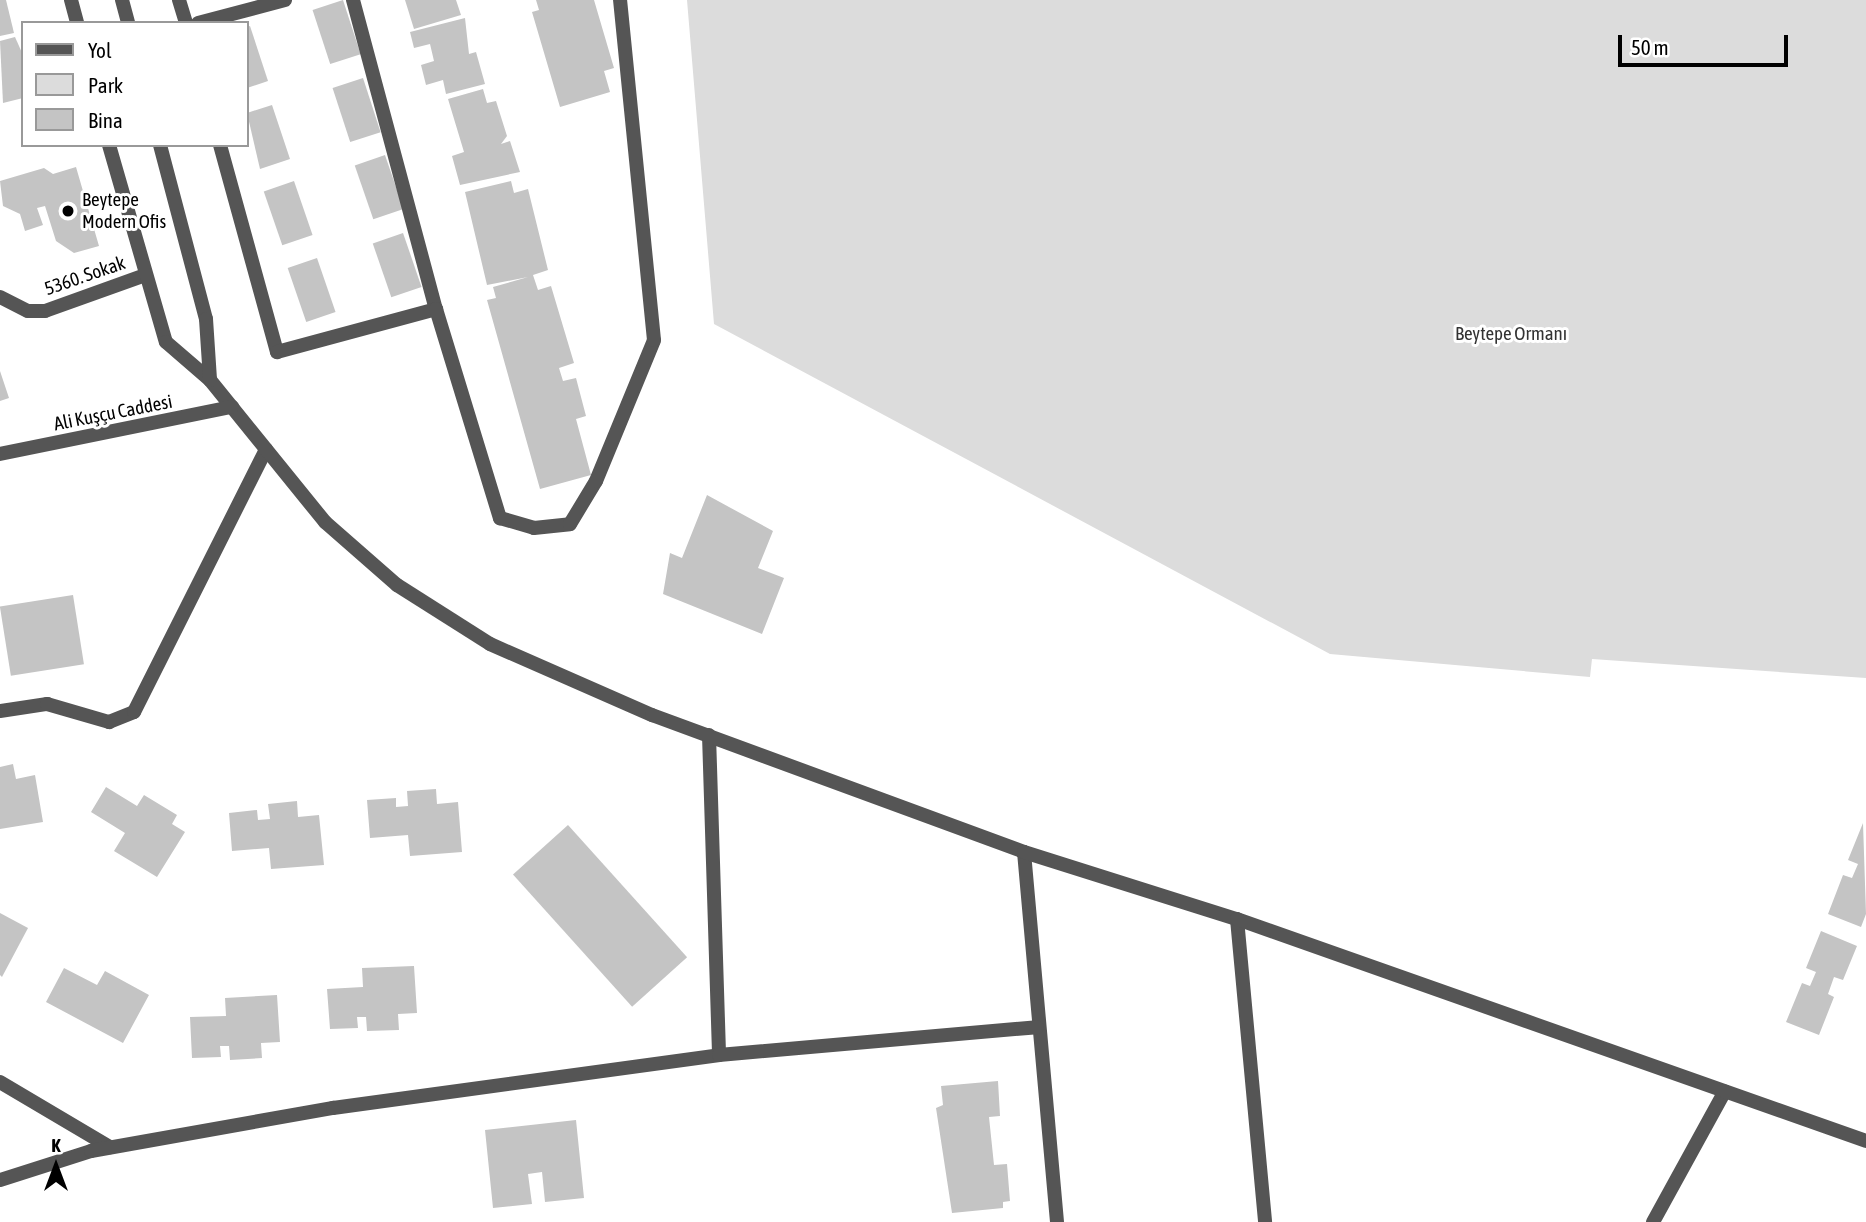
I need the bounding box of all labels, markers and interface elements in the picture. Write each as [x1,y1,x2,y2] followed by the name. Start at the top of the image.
[21,21,248,147] legend
[1621,21,1791,65] scale bar
[1631,35,1669,59] text: 50 m
[88,38,112,62] text: Yol
[88,73,123,97] text: Park
[88,108,123,132] text: Bina
[82,189,166,233] place label: Beytepe Modern Ofis
[60,203,76,219] marker: Beytepe Modern Ofis
[41,252,129,300] street label: 5360. Sokak
[1455,323,1567,345] park label: Beytepe Ormanı
[52,390,174,436] street label: Ali Kuşçu Caddesi
[21,1131,91,1201] north arrow
[51,1134,61,1156] text: K

